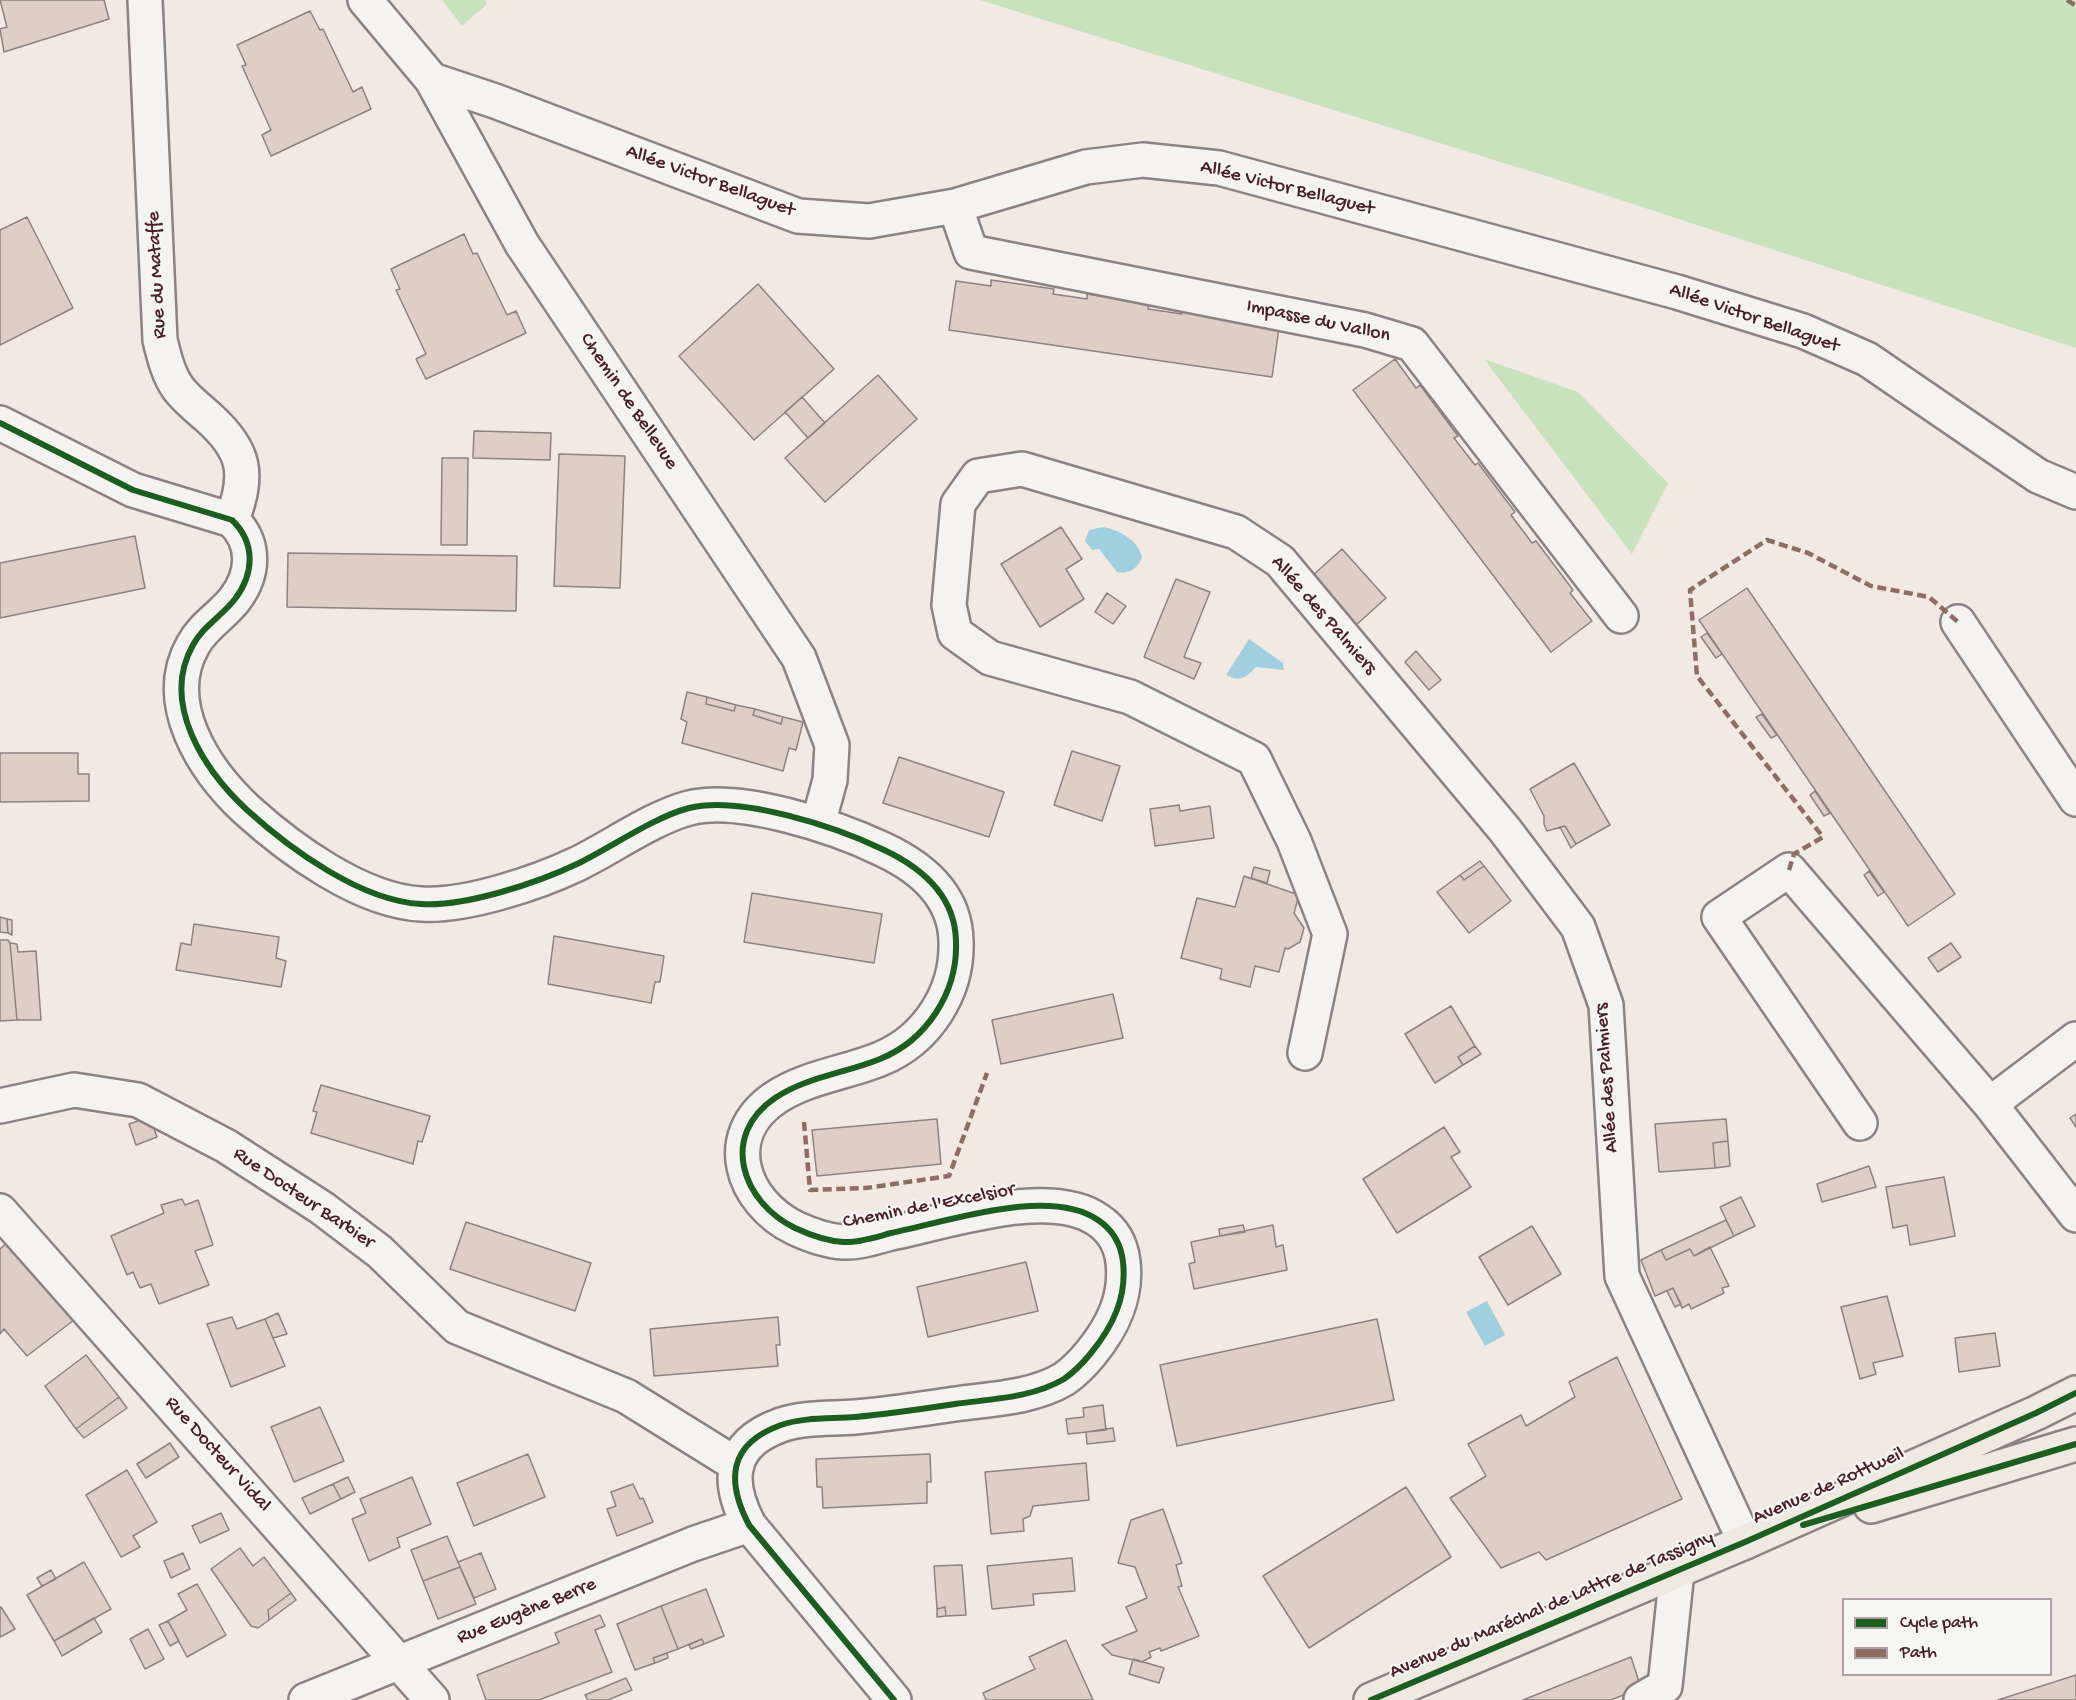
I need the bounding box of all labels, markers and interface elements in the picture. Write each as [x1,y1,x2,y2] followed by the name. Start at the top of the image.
[622,140,798,224] street label: Allée Victor Bellaguet
[1198,156,1376,222] street label: Allée Victor Bellaguet
[143,211,173,339] street label: Rue du Mataffe
[1666,279,1842,359] street label: Allée Victor Bellaguet
[1244,295,1392,349] street label: Impasse du Vallon
[573,329,683,475] street label: Chemin de Bellevue
[1265,552,1381,680] street label: Allée des Palmiers
[1591,1002,1625,1154] street label: Allée des Palmiers
[228,1143,378,1255] street label: Rue Docteur Barbier
[841,1179,1017,1235] street label: Chemin de l'Excelsior
[159,1392,275,1518] street label: Rue Docteur Vidal
[1749,1443,1909,1531] street label: Avenue de Rottweil
[1386,1527,1718,1685] street label: Avenue du Maréchal de Lattre de Tassigny
[454,1573,600,1651] street label: Rue Eugène Berre
[1842,1598,2052,1676] legend
[1900,1613,1978,1634] text: Cycle path
[1900,1643,1937,1664] text: Path

